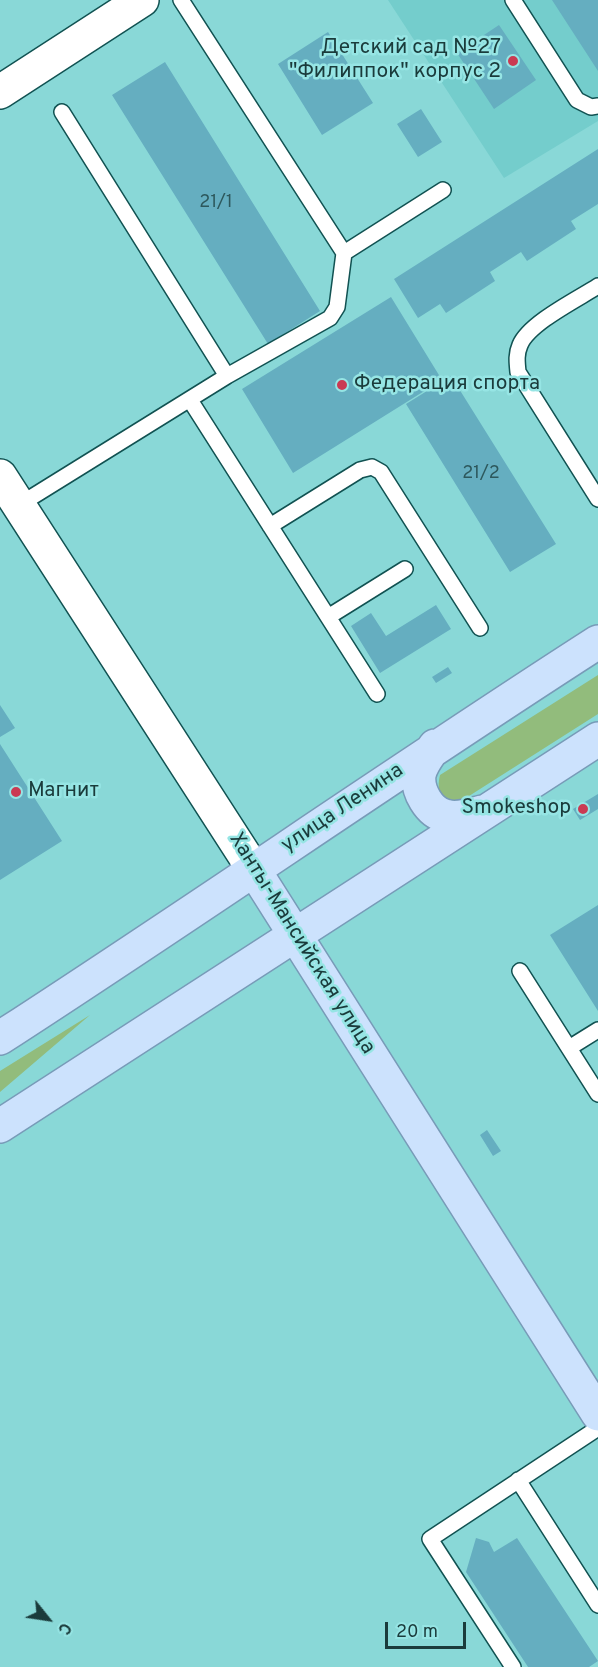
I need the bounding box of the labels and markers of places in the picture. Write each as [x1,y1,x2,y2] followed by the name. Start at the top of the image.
[289,36,501,86] place label: Детский сад №27 "Филиппок" корпус 2
[506,54,520,68] marker: Детский сад №27 "Филиппок" корпус 2
[354,372,540,398] place label: Федерация спорта
[335,378,349,392] marker: Федерация спорта
[28,779,99,805] place label: Магнит
[9,785,23,799] marker: Магнит
[462,796,571,822] place label: Smokeshop
[576,802,590,816] marker: Smokeshop

